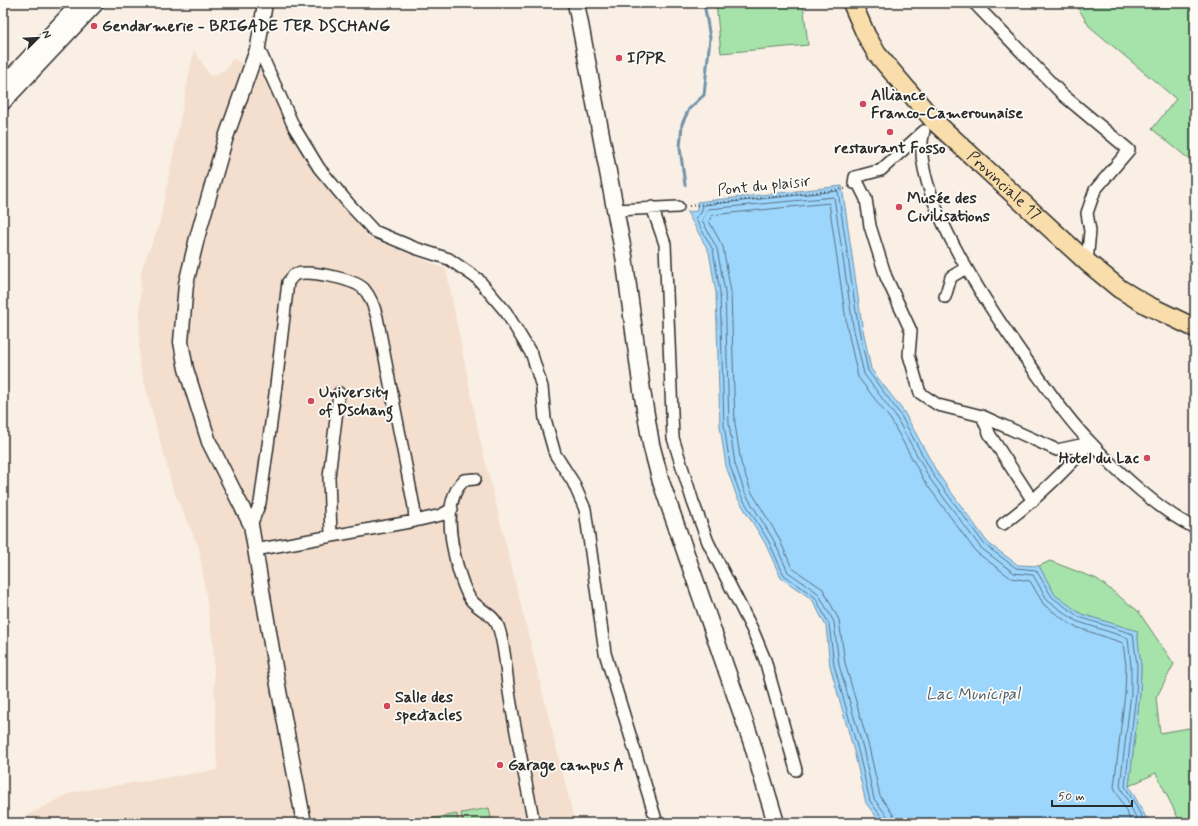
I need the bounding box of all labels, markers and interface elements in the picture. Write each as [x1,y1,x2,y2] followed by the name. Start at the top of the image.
[102,16,390,37] place label: Gendarmerie - BRIGADE TER DSCHANG
[18,18,58,58] north arrow
[89,21,99,31] marker: Gendarmerie - BRIGADE TER DSCHANG
[38,28,54,41] text: N
[627,48,666,69] place label: IPPR
[614,53,624,63] marker: IPPR
[871,85,1023,124] place label: Alliance Franco-Camerounaise
[858,99,868,109] marker: Alliance Franco-Camerounaise
[885,127,895,137] marker: restaurant Fosso
[835,138,946,159] place label: restaurant Fosso
[962,146,1045,225] street label: Provinciale 17
[717,171,812,201] street label: Pont du plaisir
[907,188,990,227] place label: Musée des Civilisations
[894,202,904,212] marker: Musée des Civilisations
[319,382,393,423] place label: University of Dschang
[306,396,316,406] marker: University of Dschang
[1059,448,1140,469] place label: Hotel du Lac
[1142,453,1152,463] marker: Hotel du Lac
[926,683,1022,705] water label: Lac Municipal
[394,687,463,726] place label: Salle des spectacles
[382,701,392,711] marker: Salle des spectacles
[508,755,624,778] place label: Garage campus A
[495,760,505,770] marker: Garage campus A
[1052,782,1132,808] scale bar
[1058,789,1085,805] text: 50 m

